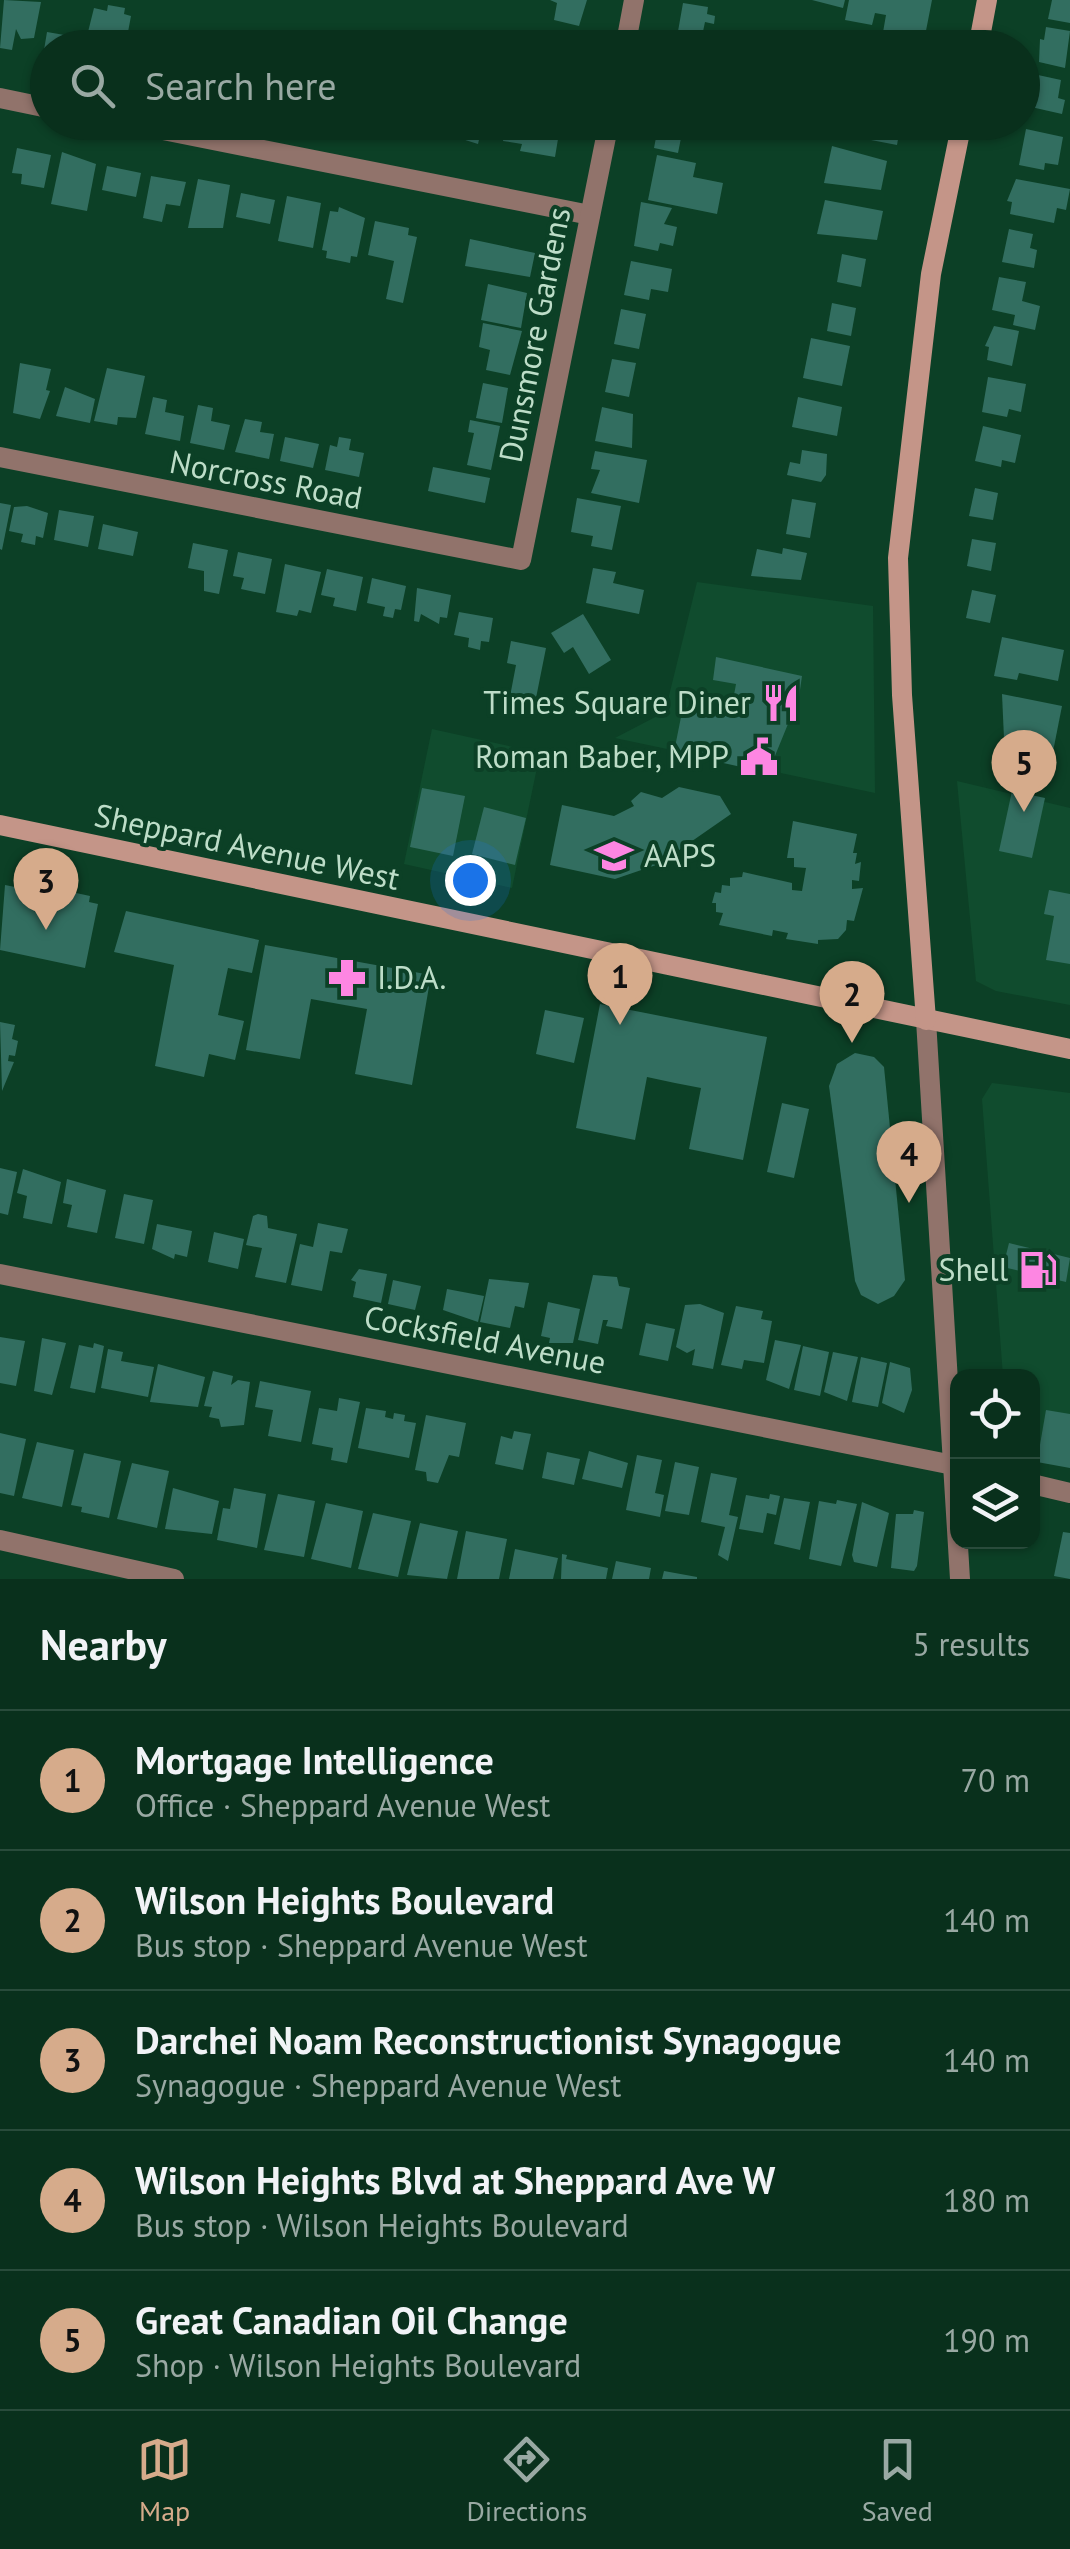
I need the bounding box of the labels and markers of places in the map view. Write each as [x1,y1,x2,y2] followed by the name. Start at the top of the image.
[483,681,751,723] place label: Times Square Diner
[760,682,802,724] restaurant icon: Times Square Diner
[992,730,1056,812] pin: 5
[475,735,729,777] place label: Roman Baber, MPP
[738,736,780,778] public building icon: Roman Baber, MPP
[644,834,716,876] place label: AAPS
[593,835,635,877] school or university icon: AAPS
[13,848,78,930] pin: 3
[588,942,652,1025] pin: 1
[377,956,446,998] place label: I.D.A.
[326,957,368,999] pharmacy icon: I.D.A.
[820,960,884,1043] pin: 2
[876,1120,942,1203] pin: 4
[939,1248,1009,1290] place label: Shell
[1017,1249,1059,1291] fuel station icon: Shell

